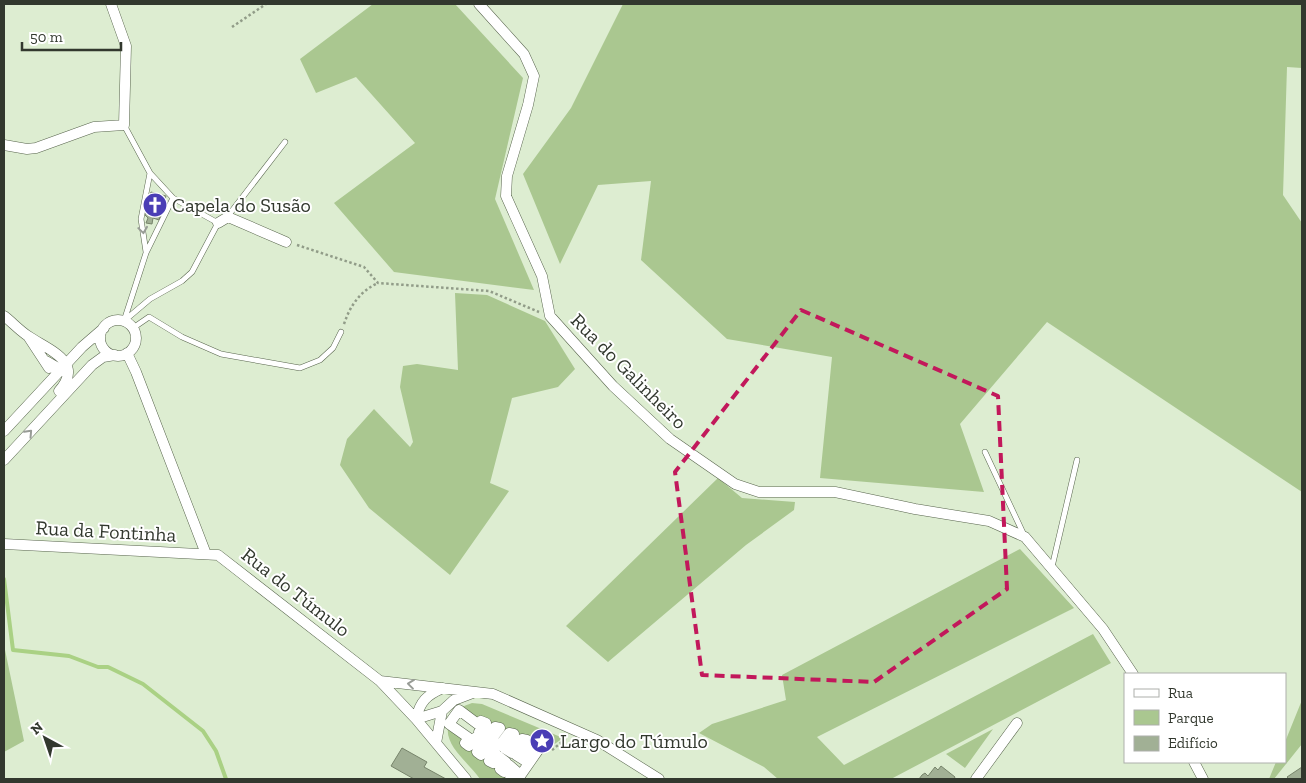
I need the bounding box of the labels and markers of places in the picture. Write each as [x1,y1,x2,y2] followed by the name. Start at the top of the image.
[142,192,168,218] church icon: Capela do Susão
[172,193,311,217] place label: Capela do Susão
[529,728,555,754] place icon: Largo do Túmulo
[560,729,708,753] place label: Largo do Túmulo

